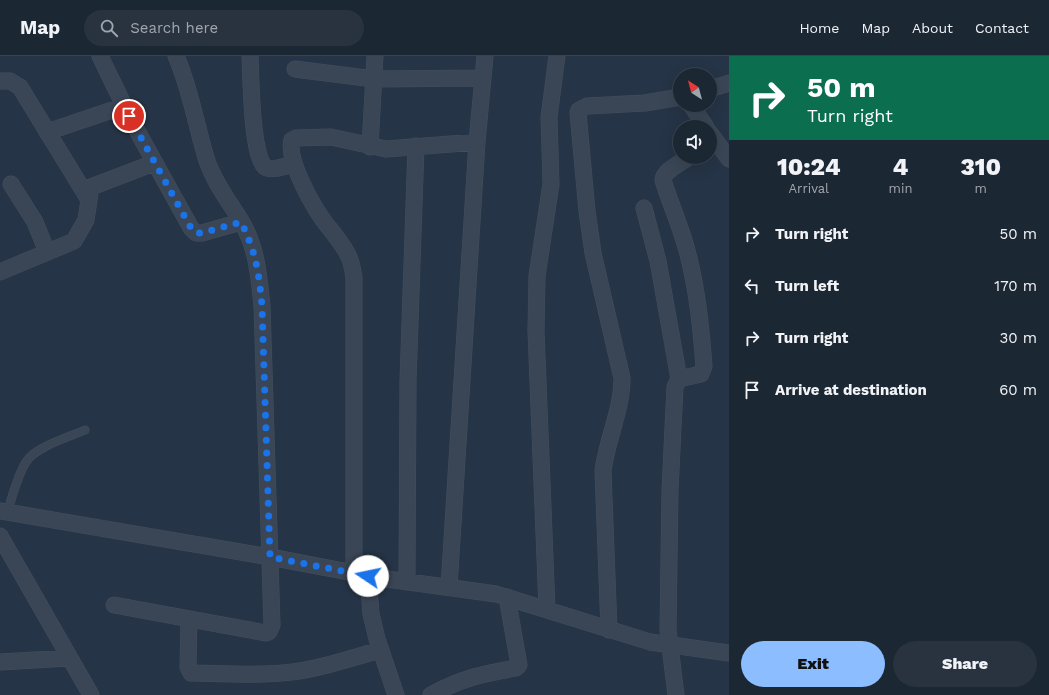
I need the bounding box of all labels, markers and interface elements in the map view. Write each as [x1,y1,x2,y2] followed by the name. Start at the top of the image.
[84,10,364,46] search box
[20,16,60,39] text: Map
[98,17,120,39] icon: search
[130,19,218,37] text: Search here
[799,20,839,36] text: Home
[861,20,890,36] text: Map
[912,20,953,36] text: About
[975,20,1029,36] text: Contact
[673,68,717,112] north arrow
[673,68,717,164] map controls
[807,71,876,104] text: 50 m
[741,72,793,124] icon: right
[112,99,146,133] pin
[118,105,140,127] icon: arrive
[807,105,893,126] text: Turn right
[673,120,717,164] button: sound
[777,153,841,181] text: 10:24
[893,153,908,181] text: 4
[960,153,1001,181] text: 310
[789,181,829,196] text: Arrival
[889,181,912,196] text: min
[975,181,987,196] text: m
[741,223,763,245] icon: right
[775,225,848,243] text: Turn right
[1000,225,1037,243] text: 50 m
[741,275,763,297] icon: left
[775,277,839,295] text: Turn left
[994,277,1037,295] text: 170 m
[741,327,763,349] icon: right
[775,329,848,347] text: Turn right
[1000,329,1037,347] text: 30 m
[741,379,763,401] icon: arrive
[775,381,927,399] text: Arrive at destination
[999,381,1037,399] text: 60 m
[347,555,389,597] position arrow
[741,641,885,687] button: Exit
[893,641,1037,687] button: Share

